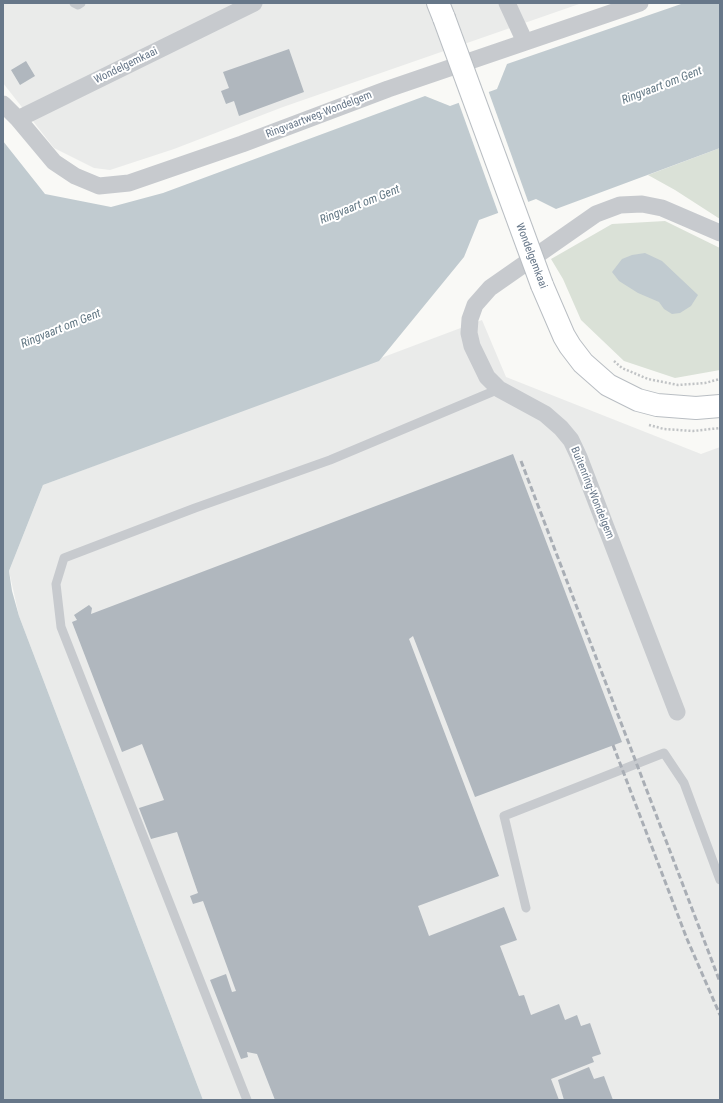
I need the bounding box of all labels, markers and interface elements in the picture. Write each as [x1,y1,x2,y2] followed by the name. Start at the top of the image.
[92,45,160,87] street label: Wondelgemkaai
[620,64,704,108] water label: Ringvaart om Gent
[264,89,374,141] street label: Ringvaartweg-Wondelgem
[318,182,402,228] water label: Ringvaart om Gent
[512,221,550,291] street label: Wondelgemkaai
[19,306,103,352] water label: Ringvaart om Gent
[568,445,616,541] street label: Buitenring-Wondelgem

